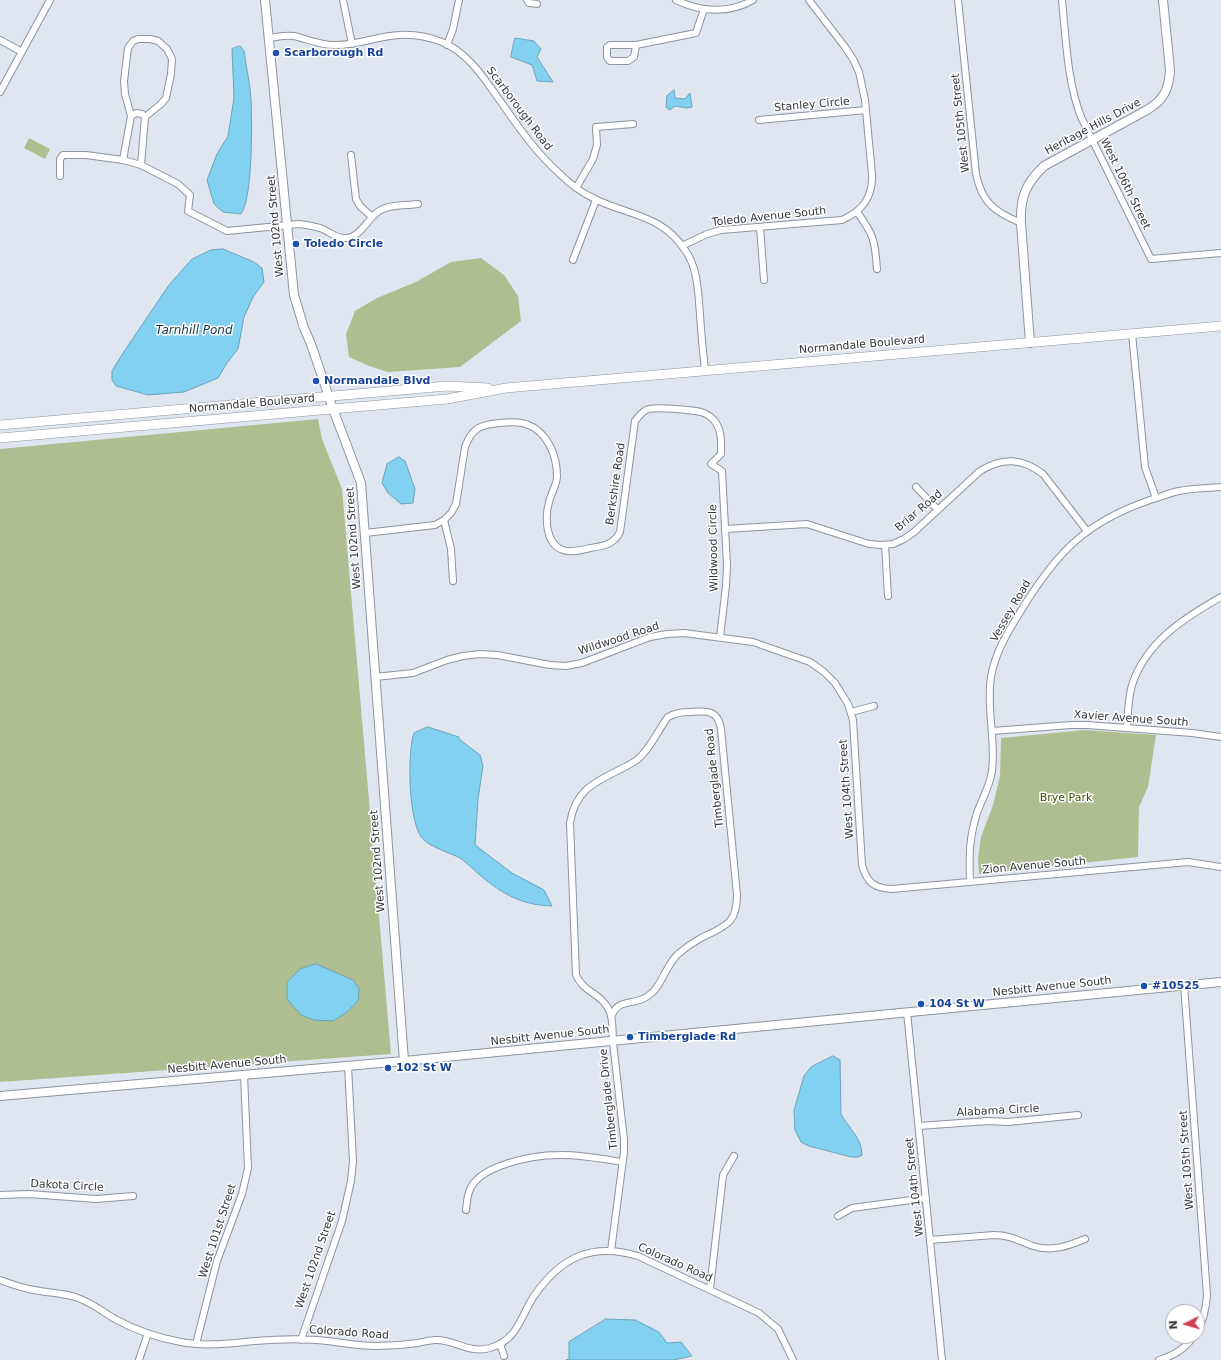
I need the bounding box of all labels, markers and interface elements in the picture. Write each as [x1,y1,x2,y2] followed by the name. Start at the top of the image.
[284,46,383,60] place label: Scarborough Rd
[271,48,281,58] marker: Scarborough Rd
[483,65,555,153] street label: Scarborough Road
[949,73,973,173] street label: West 105th Street
[774,95,850,115] street label: Stanley Circle
[1043,96,1143,158] street label: Heritage Hills Drive
[1097,136,1153,232] street label: West 106th Street
[265,174,287,278] street label: West 102nd Street
[711,204,827,230] street label: Toledo Avenue South
[304,237,383,251] place label: Toledo Circle
[291,239,301,249] marker: Toledo Circle
[155,324,233,338] water label: Tarnhill Pond
[798,333,926,357] street label: Normandale Boulevard
[324,374,430,388] place label: Normandale Blvd
[311,376,321,386] marker: Normandale Blvd
[188,392,316,416] street label: Normandale Boulevard
[604,442,628,526] street label: Berkshire Road
[344,486,364,590] street label: West 102nd Street
[893,487,945,535] street label: Briar Road
[707,504,721,592] street label: Wildwood Circle
[988,578,1034,644] street label: Vessey Road
[577,620,661,658] street label: Wildwood Road
[1073,708,1189,730] street label: Xavier Avenue South
[703,728,727,828] street label: Timberglade Road
[837,739,857,839] street label: West 104th Street
[1040,791,1092,805] park label: Brye Park
[368,809,388,913] street label: West 102nd Street
[982,855,1086,877] street label: Zion Avenue South
[992,974,1112,1000] street label: Nesbitt Avenue South
[1152,979,1199,993] place label: #10525
[1139,981,1149,991] marker: #10525
[929,997,985,1011] place label: 104 St W
[916,999,926,1009] marker: 104 St W
[490,1023,610,1049] street label: Nesbitt Avenue South
[638,1030,736,1044] place label: Timberglade Rd
[625,1032,635,1042] marker: Timberglade Rd
[597,1048,621,1150] street label: Timberglade Drive
[167,1053,287,1077] street label: Nesbitt Avenue South
[396,1061,452,1075] place label: 102 St W
[383,1063,393,1073] marker: 102 St W
[956,1102,1040,1120] street label: Alabama Circle
[1177,1110,1197,1210] street label: West 105th Street
[903,1137,927,1237] street label: West 104th Street
[30,1177,104,1195] street label: Dakota Circle
[197,1182,239,1280] street label: West 101st Street
[293,1209,339,1311] street label: West 102nd Street
[636,1241,714,1285] street label: Colorado Road
[1165,1304,1205,1344] north arrow
[1167,1320,1180,1330] text: N
[309,1324,389,1342] street label: Colorado Road

